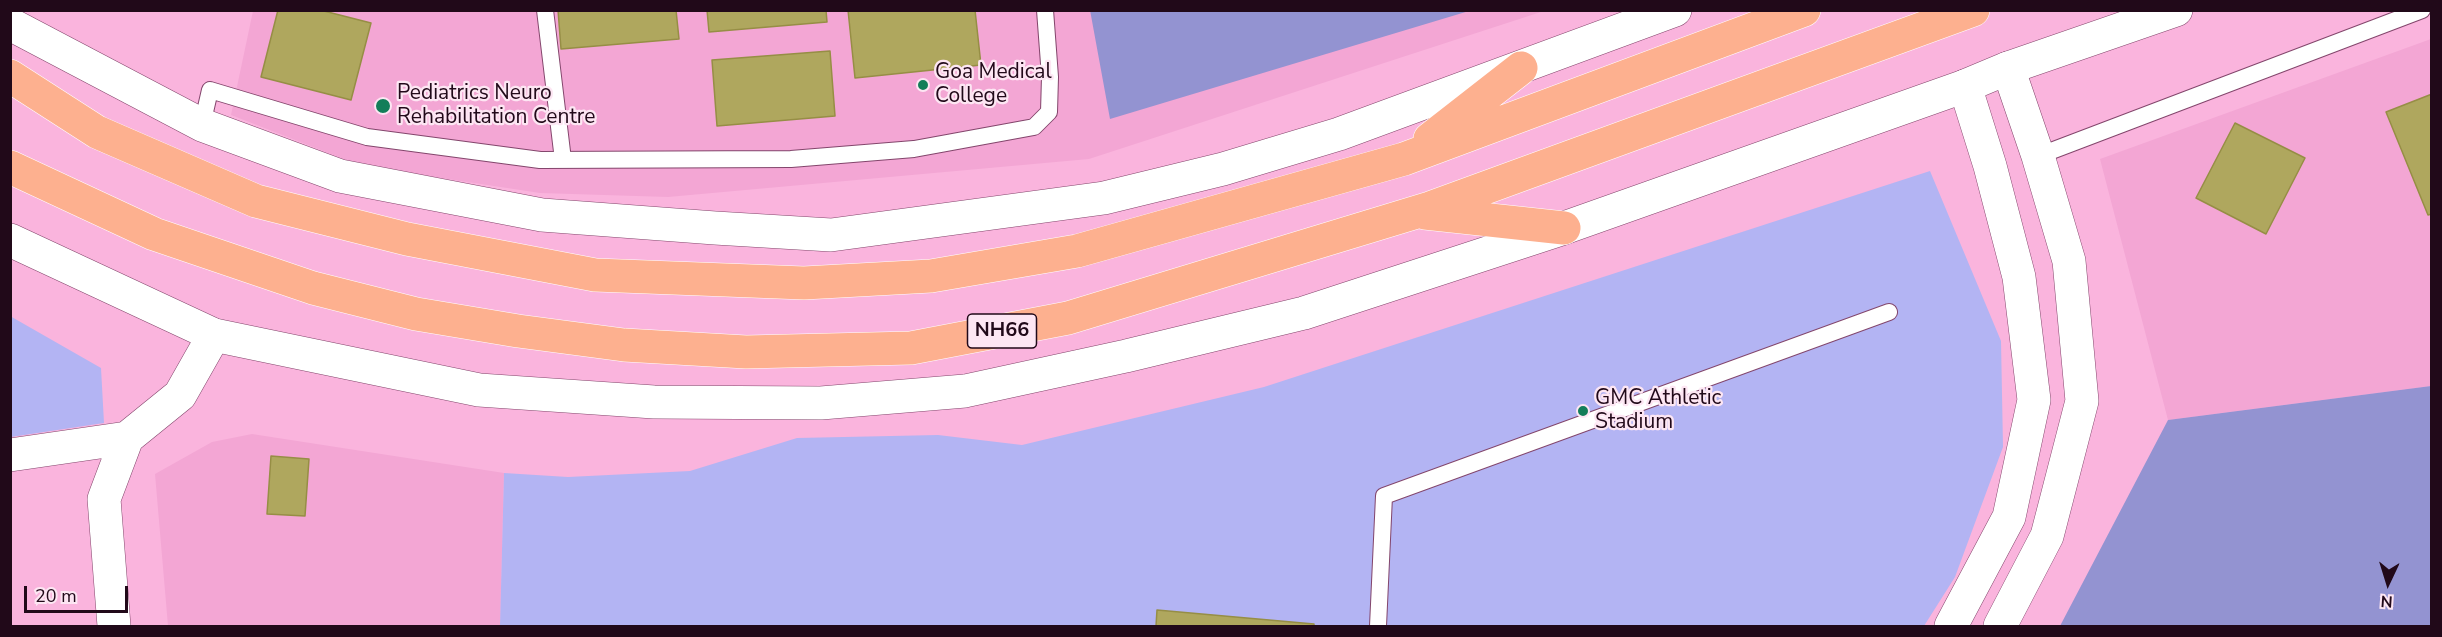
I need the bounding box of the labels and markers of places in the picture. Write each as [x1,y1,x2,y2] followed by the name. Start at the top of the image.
[935,60,1052,110] place label: Goa Medical College
[916,78,930,92] marker: Goa Medical College
[397,81,595,131] place label: Pediatrics Neuro Rehabilitation Centre
[374,97,392,115] marker: Pediatrics Neuro Rehabilitation Centre
[1595,386,1721,436] place label: GMC Athletic Stadium
[1576,404,1590,418] marker: GMC Athletic Stadium

